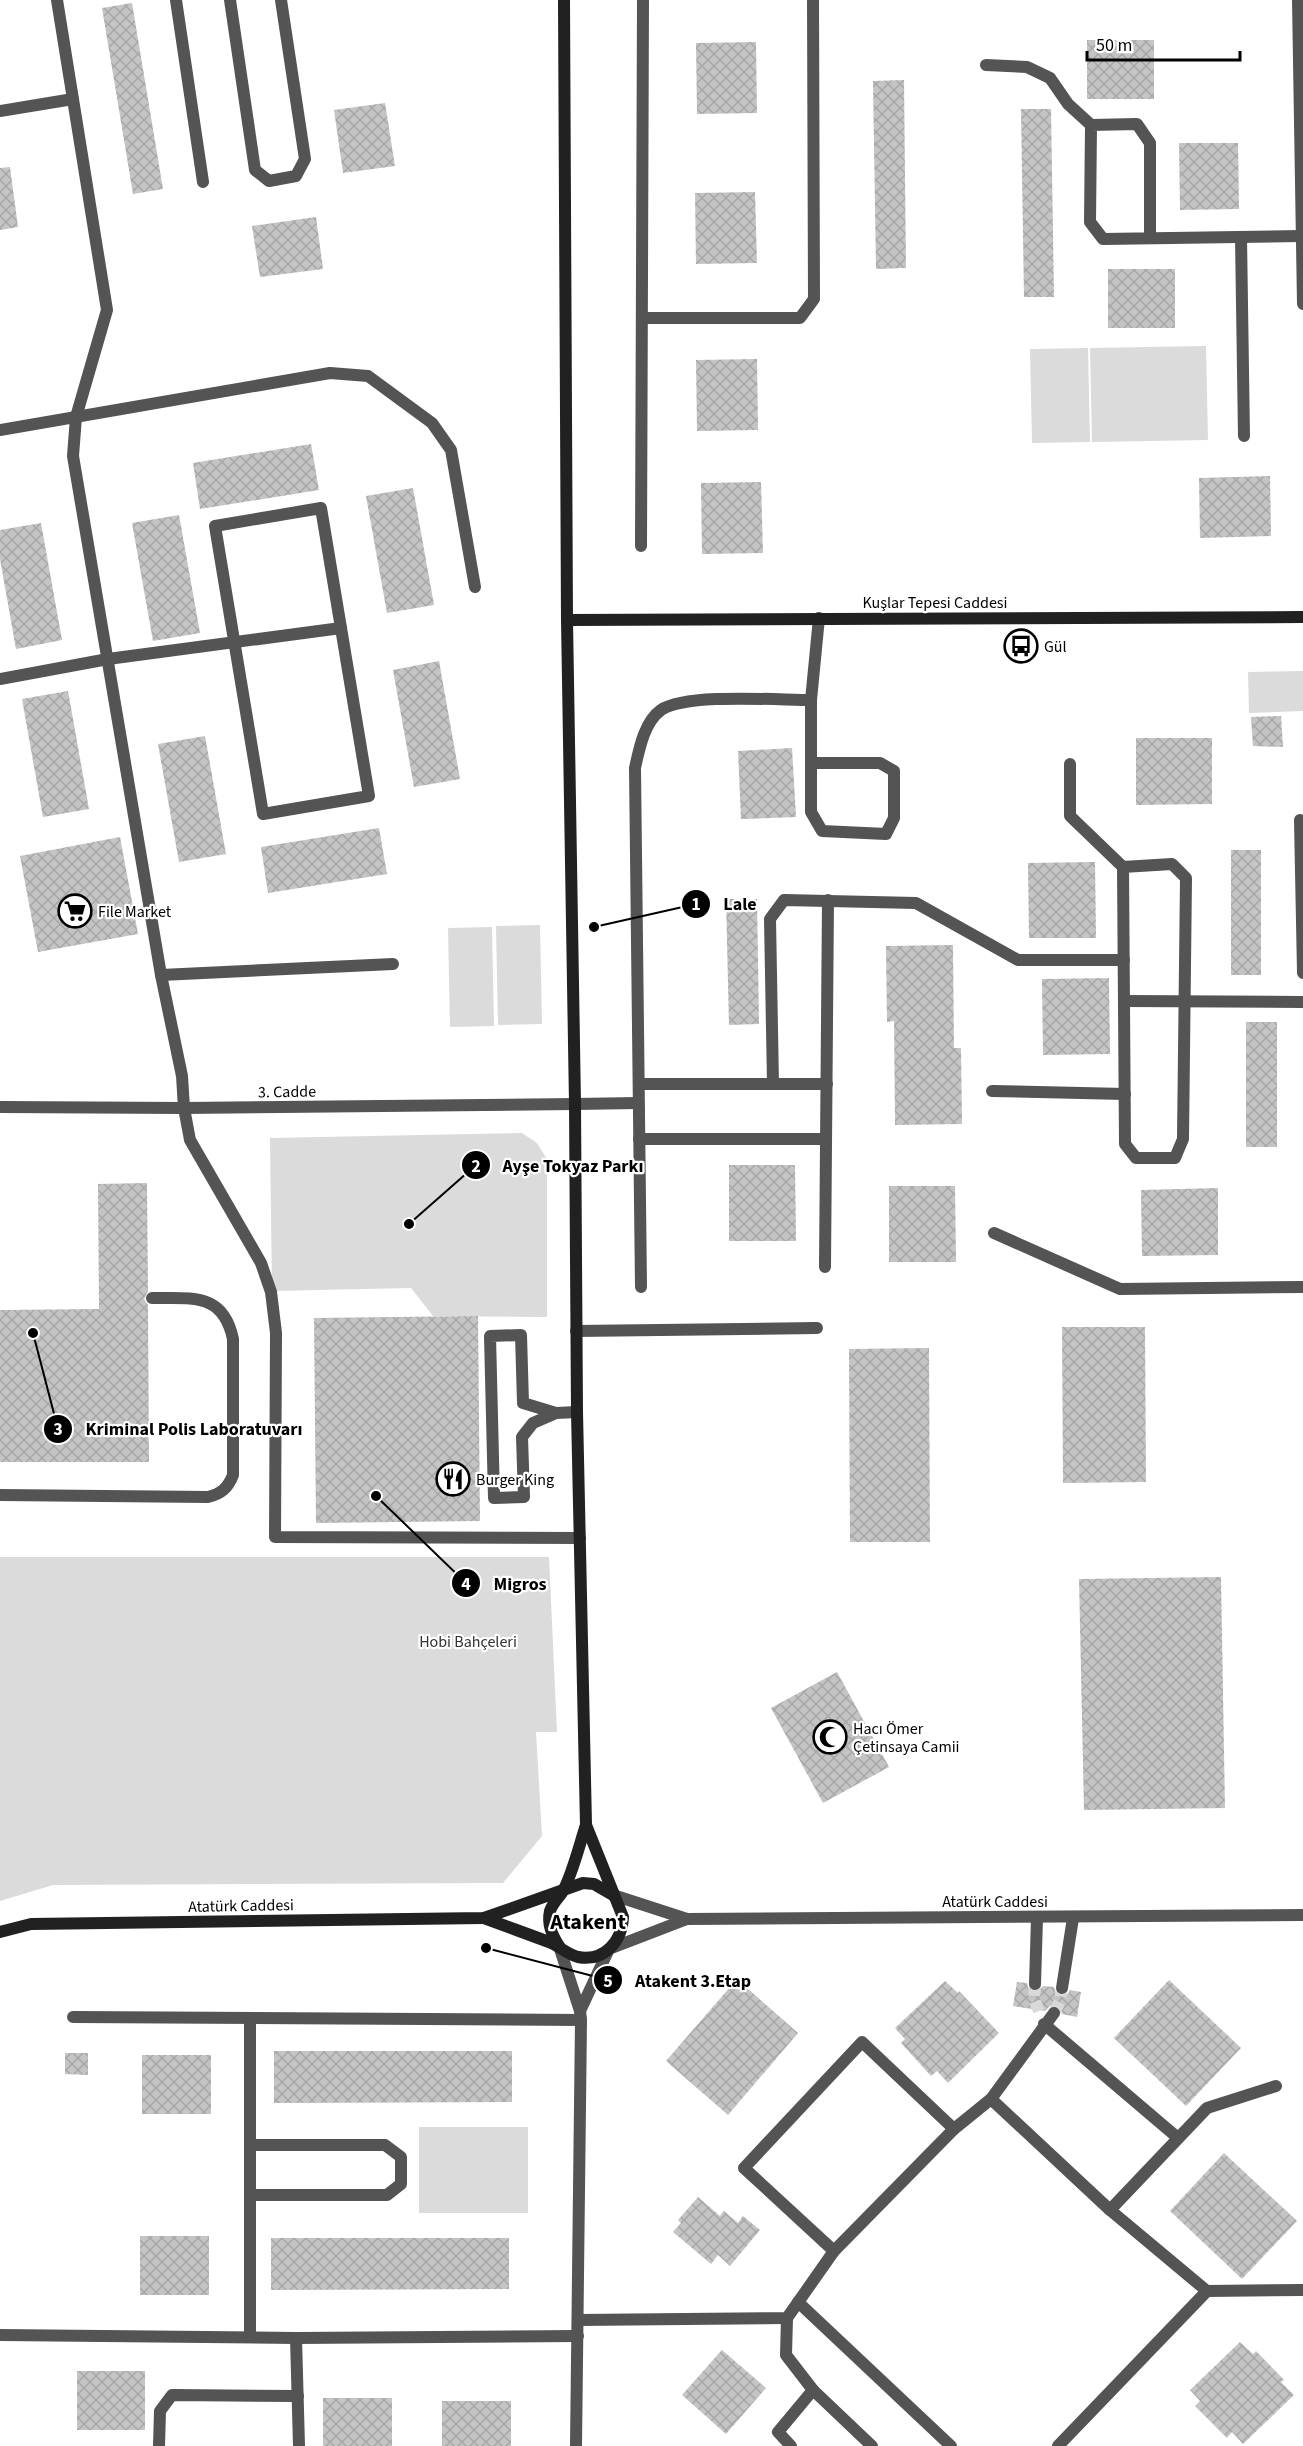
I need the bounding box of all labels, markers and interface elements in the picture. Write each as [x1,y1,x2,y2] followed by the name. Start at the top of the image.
[1087,24,1240,62] scale bar
[1096,33,1132,58] text: 50 m
[863,592,1008,614] street label: Kuşlar Tepesi Caddesi
[1003,628,1039,664] bus stop icon: Gül
[1044,636,1067,658] place label: Gül
[681,886,769,922] callout: Lale
[691,892,701,917] text: 1
[723,892,757,917] text: Lale
[57,893,93,929] supermarket icon: File Market
[98,901,172,923] place label: File Market
[258,1080,316,1104] street label: 3. Cadde
[461,1147,656,1183] callout: Ayşe Tokyaz Parkı
[471,1154,481,1179] text: 2
[502,1154,643,1179] text: Ayşe Tokyaz Parkı
[43,1411,314,1447] callout: Kriminal Polis Laboratuvarı
[53,1417,63,1442] text: 3
[86,1417,302,1442] text: Kriminal Polis Laboratuvarı
[435,1461,471,1497] restaurant icon: Burger King
[476,1469,554,1491] place label: Burger King
[451,1565,558,1601] callout: Migros
[461,1572,471,1597] text: 4
[493,1572,547,1597] text: Migros
[419,1631,517,1653] park label: Hobi Bahçeleri
[853,1718,960,1758] place label: Hacı Ömer Çetinsaya Camii
[812,1719,848,1755] mosque icon: Hacı Ömer Çetinsaya Camii
[942,1891,1048,1913] street label: Atatürk Caddesi
[188,1894,294,1918] street label: Atatürk Caddesi
[549,1906,626,1938] district label: Atakent
[593,1962,763,1998] callout: Atakent 3.Etap
[603,1969,613,1994] text: 5
[634,1969,751,1994] text: Atakent 3.Etap

